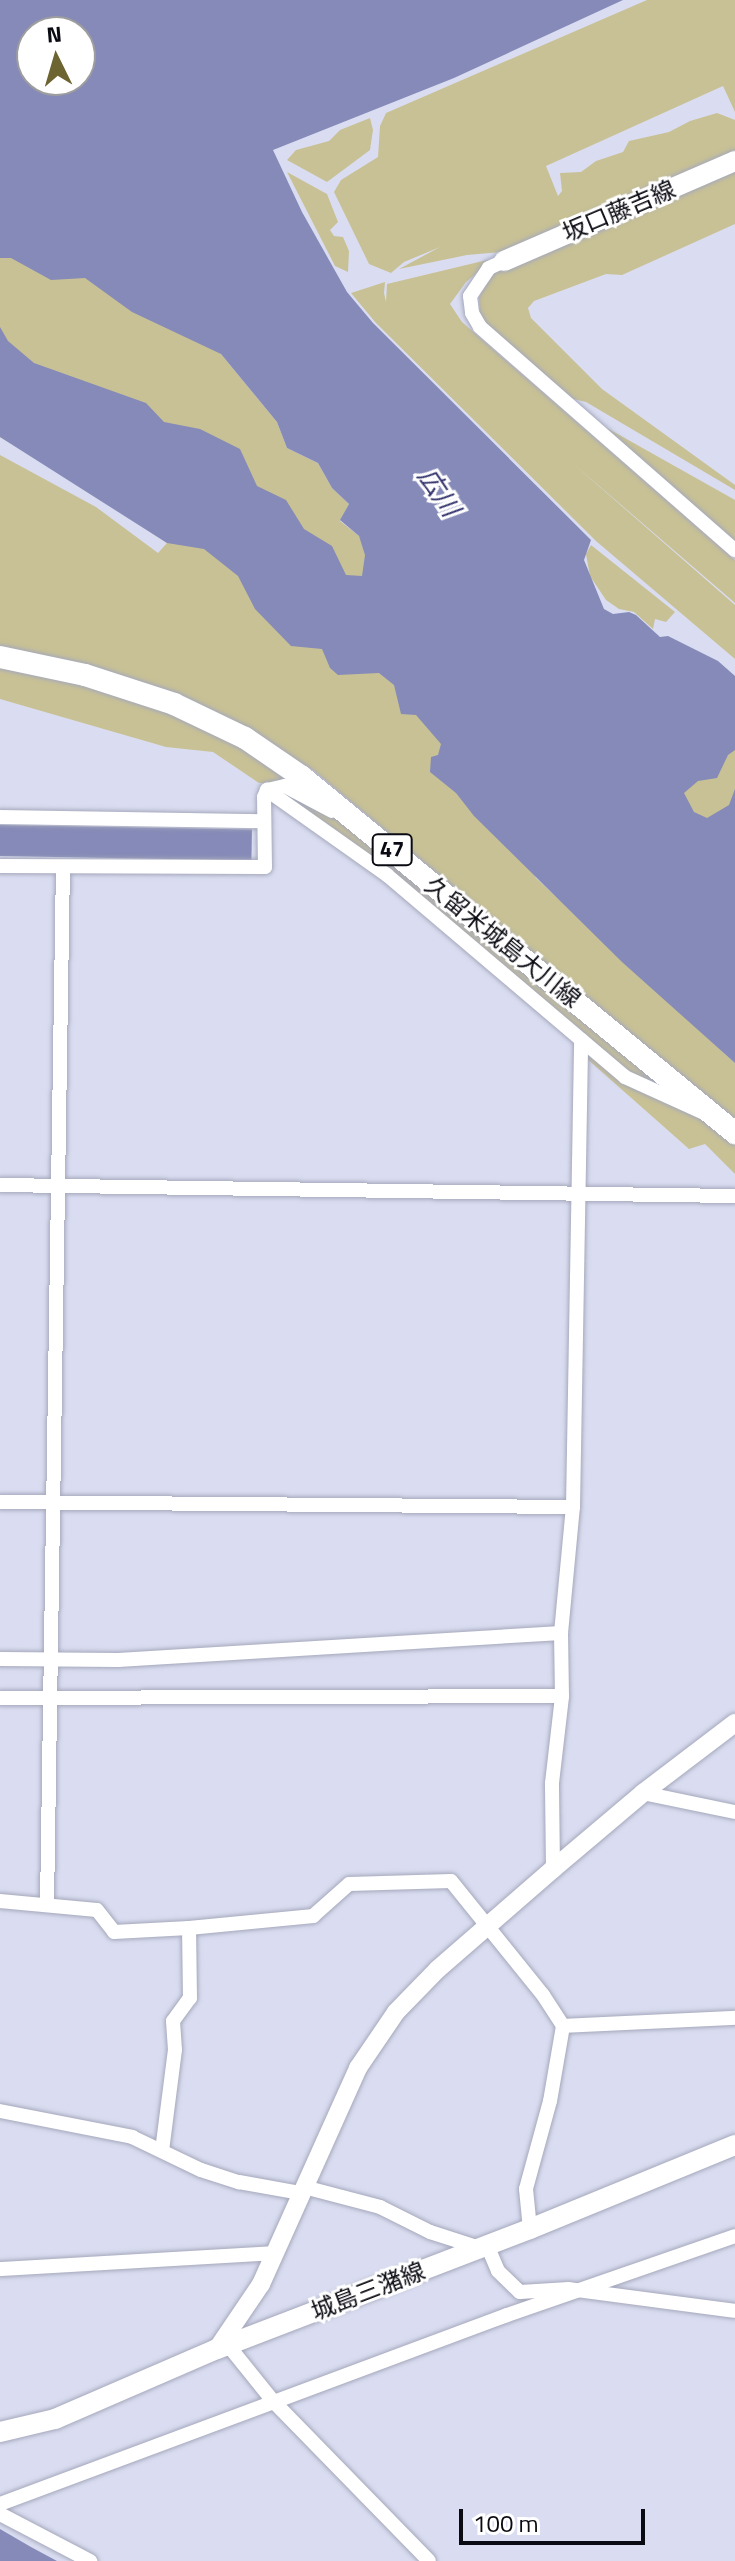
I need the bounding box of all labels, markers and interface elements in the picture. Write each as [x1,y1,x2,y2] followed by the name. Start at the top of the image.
[16,16,96,96] north arrow
[45,16,63,52] text: N
[558,174,680,248] street label: 坂口藤吉線
[412,462,466,522] water label: 広川
[370,832,414,868] road number: 47
[419,870,587,1014] street label: 久留米城島大川線
[307,2256,429,2326] street label: 城島三潴線
[463,2493,649,2543] scale bar
[473,2505,539,2541] text: 100 m

